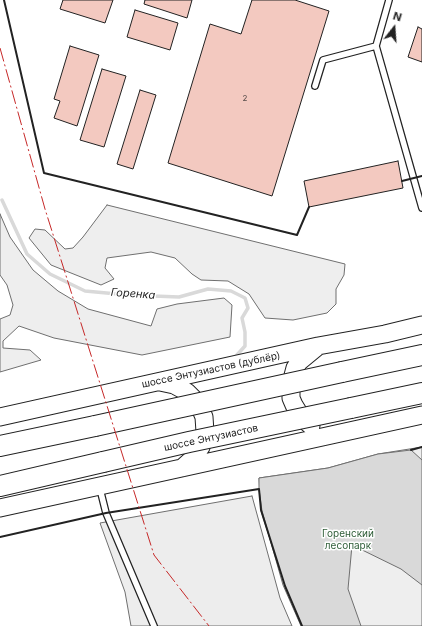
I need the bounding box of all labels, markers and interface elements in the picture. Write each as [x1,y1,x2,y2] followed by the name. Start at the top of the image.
[374,8,414,48] north arrow
[391,9,404,24] text: N
[243,94,247,104] house number: 2
[110,286,156,302] water label: Горенка
[141,349,281,391] street label: шоссе Энтузиастов (дублёр)
[163,422,259,454] street label: шоссе Энтузиастов
[322,528,374,552] park label: Горенский лесопарк

